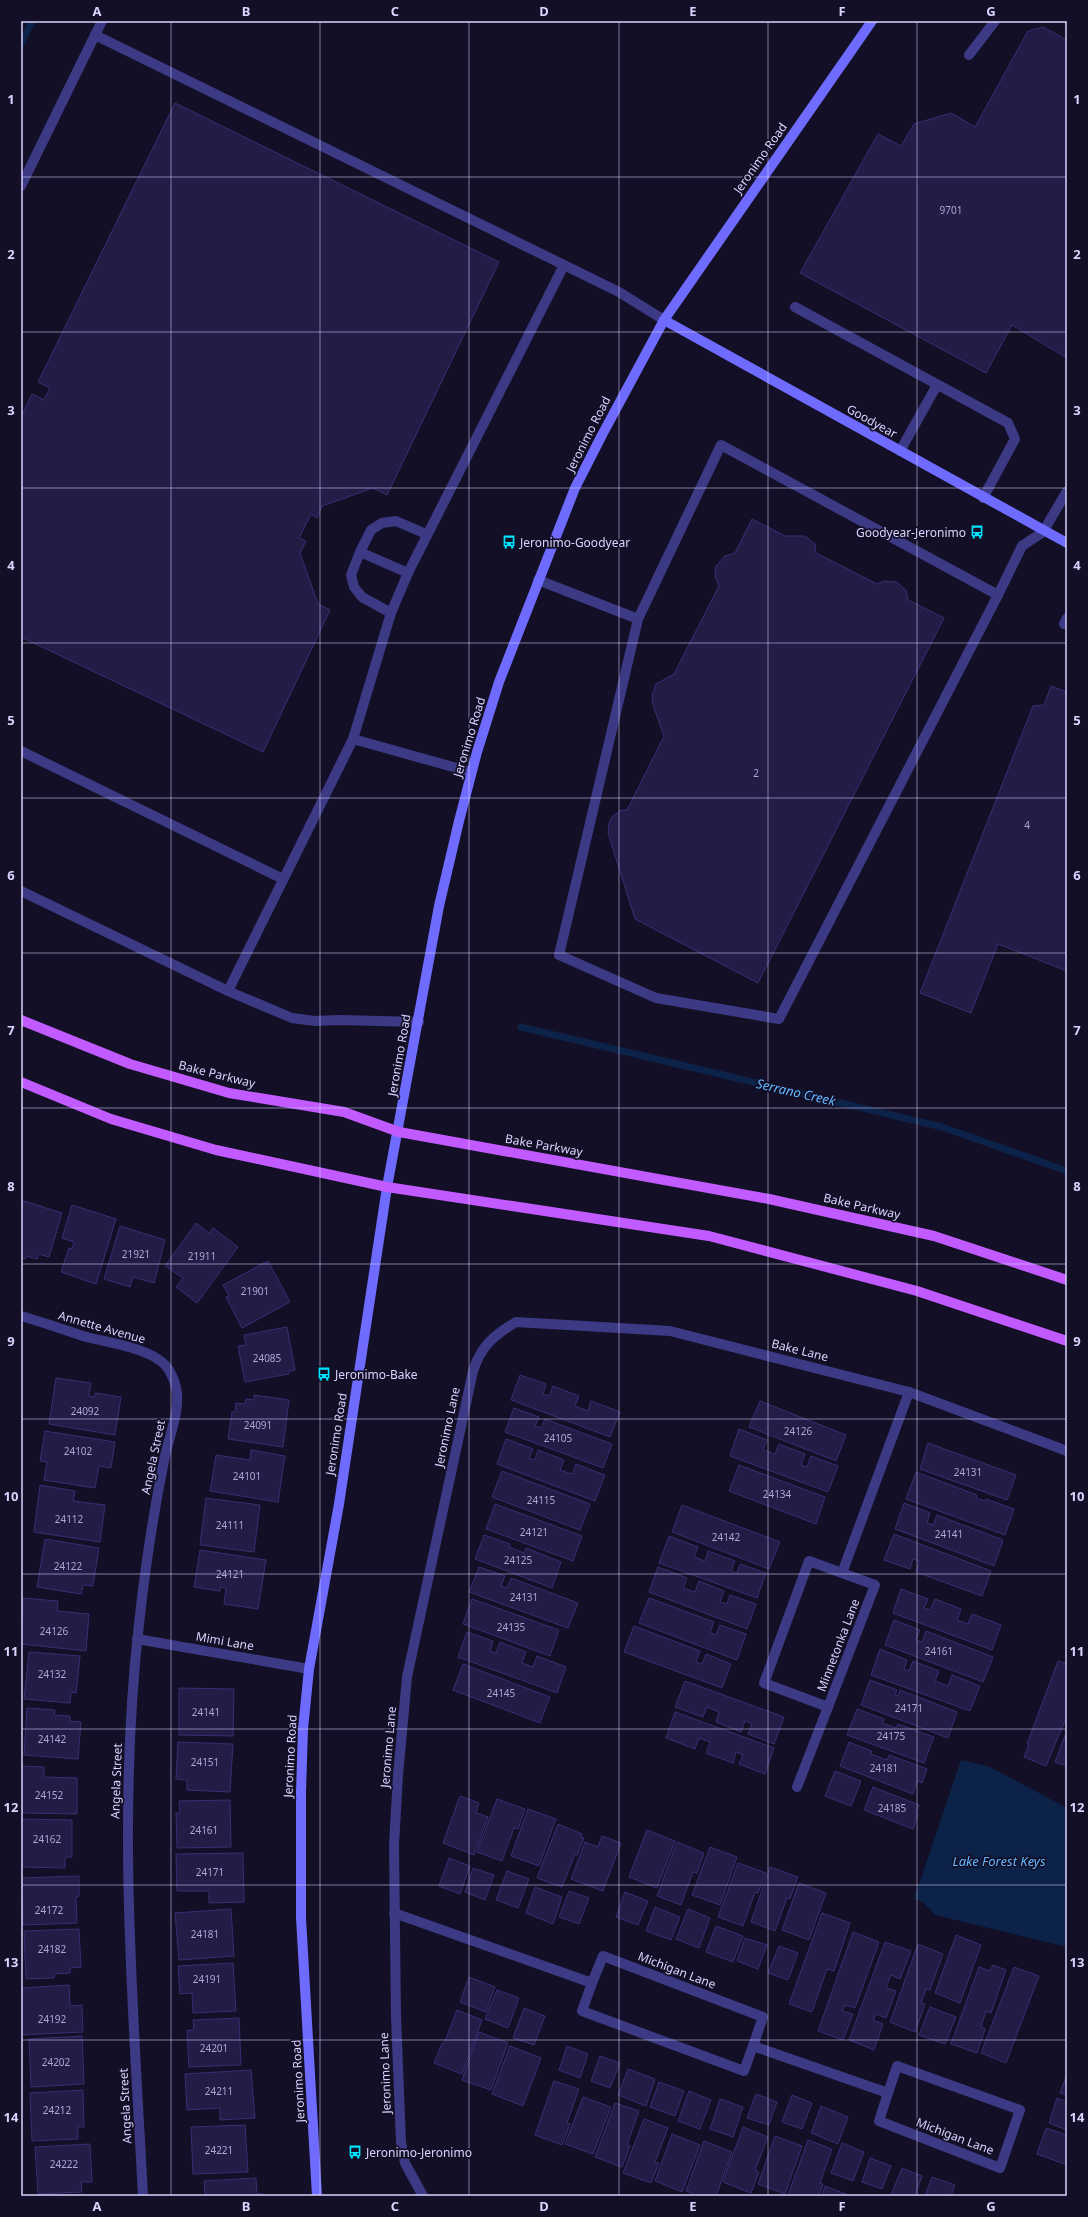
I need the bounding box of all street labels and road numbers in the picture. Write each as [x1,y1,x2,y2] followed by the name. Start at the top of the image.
[729,119,791,198] street label: Jeronimo Road
[561,393,614,476] street label: Jeronimo Road
[844,400,900,442] street label: Goodyear
[448,695,489,780] street label: Jeronimo Road
[383,1013,415,1098] street label: Jeronimo Road
[177,1056,258,1092] street label: Bake Parkway
[504,1130,585,1160] street label: Bake Parkway
[822,1189,903,1223] street label: Bake Parkway
[56,1306,148,1348] street label: Annette Avenue
[770,1335,830,1365] street label: Bake Lane
[430,1385,464,1470] street label: Jeronimo Lane
[321,1392,351,1477] street label: Jeronimo Road
[137,1418,169,1496] street label: Angela Street
[812,1596,864,1694] street label: Minnetonka Lane
[195,1628,256,1655] street label: Mimi Lane
[376,1706,400,1789] street label: Jeronimo Lane
[279,1714,301,1799] street label: Jeronimo Road
[106,1742,126,1819] street label: Angela Street
[636,1947,719,1993] street label: Michigan Lane
[375,2032,395,2115] street label: Jeronimo Lane
[287,2039,309,2124] street label: Jeronimo Road
[114,2067,135,2144] street label: Angela Street
[914,2113,997,2159] street label: Michigan Lane

